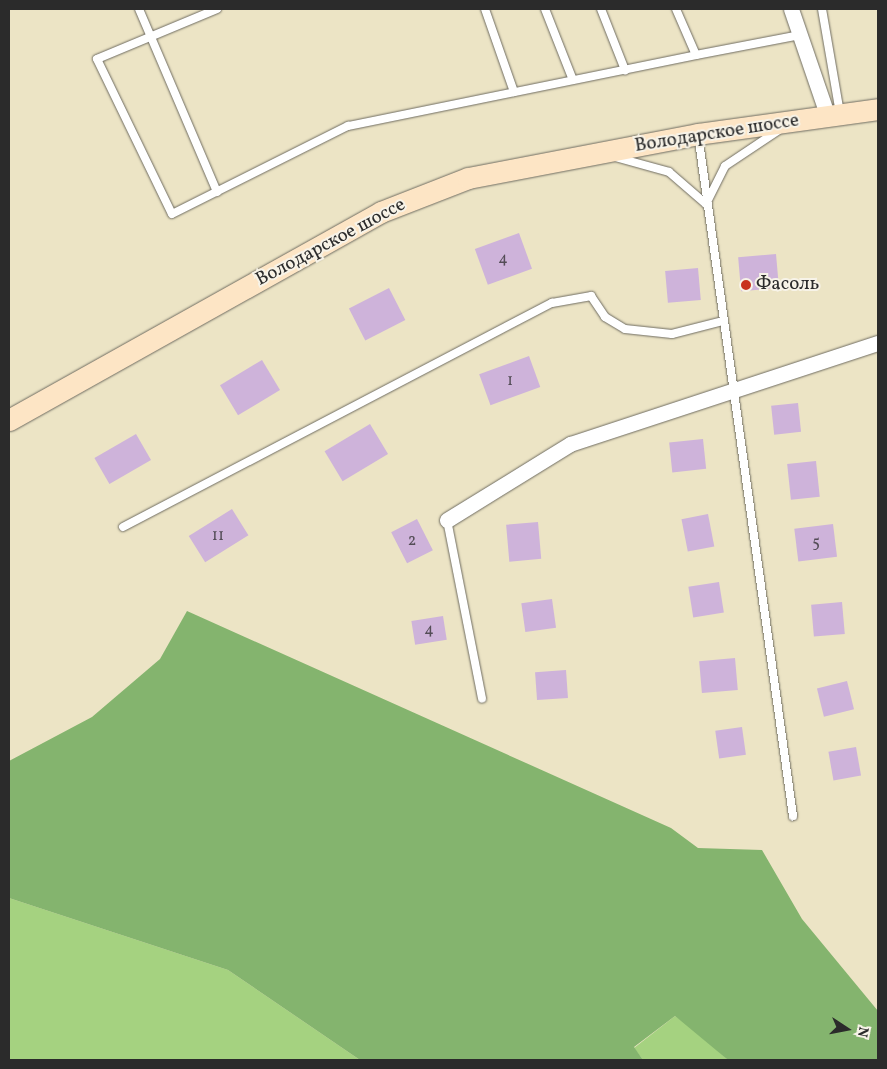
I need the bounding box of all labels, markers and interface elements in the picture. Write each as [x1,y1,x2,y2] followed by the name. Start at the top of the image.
[633,110,801,158] street label: Володарское шоссе
[252,194,410,292] street label: Володарское шоссе
[498,249,508,269] house number: 4
[756,274,819,296] place label: Фасоль
[740,279,752,291] marker: Фасоль
[507,371,513,391] house number: 1
[212,526,224,546] house number: 11
[408,531,416,551] house number: 2
[812,533,820,553] house number: 5
[424,620,434,640] house number: 4
[822,1004,872,1054] north arrow
[852,1025,873,1039] text: N

